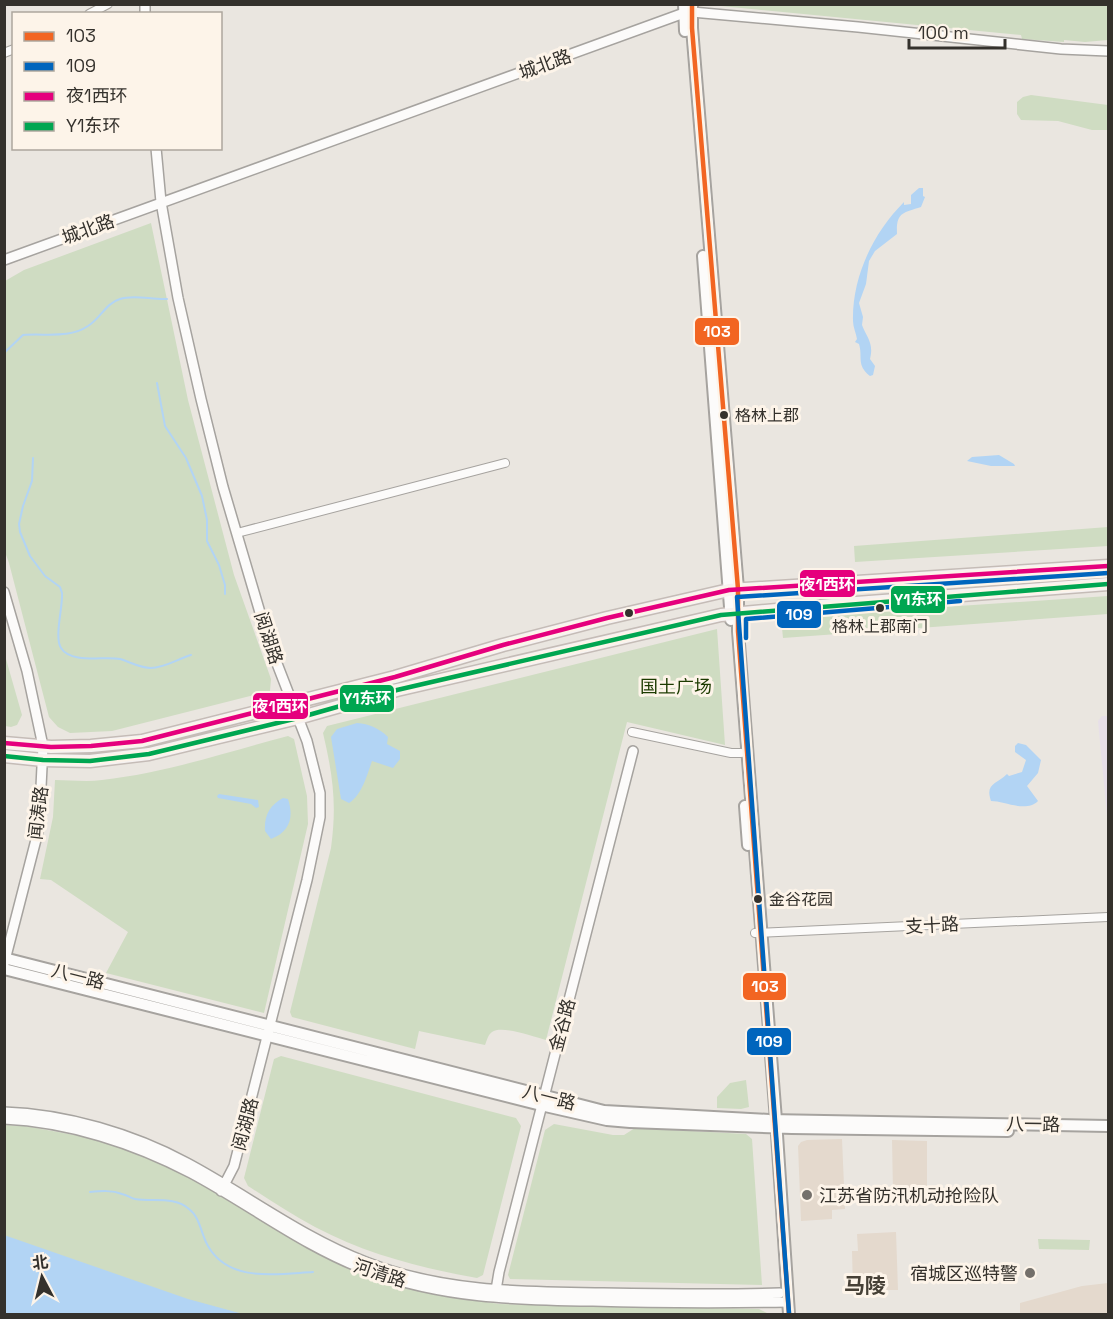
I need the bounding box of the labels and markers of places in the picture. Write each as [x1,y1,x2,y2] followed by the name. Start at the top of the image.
[735,405,799,426] place label: 格林上郡
[718,409,730,421] marker: 格林上郡
[874,602,886,614] marker: 格林上郡南门
[623,607,635,619] unlabelled marker
[832,616,928,637] place label: 格林上郡南门
[769,889,833,910] place label: 金谷花园
[752,893,764,905] marker: 金谷花园
[819,1184,999,1207] place label: 江苏省防汛机动抢险队
[800,1188,814,1202] marker: 江苏省防汛机动抢险队
[910,1262,1018,1285] place label: 宿城区巡特警
[1023,1266,1037,1280] marker: 宿城区巡特警

